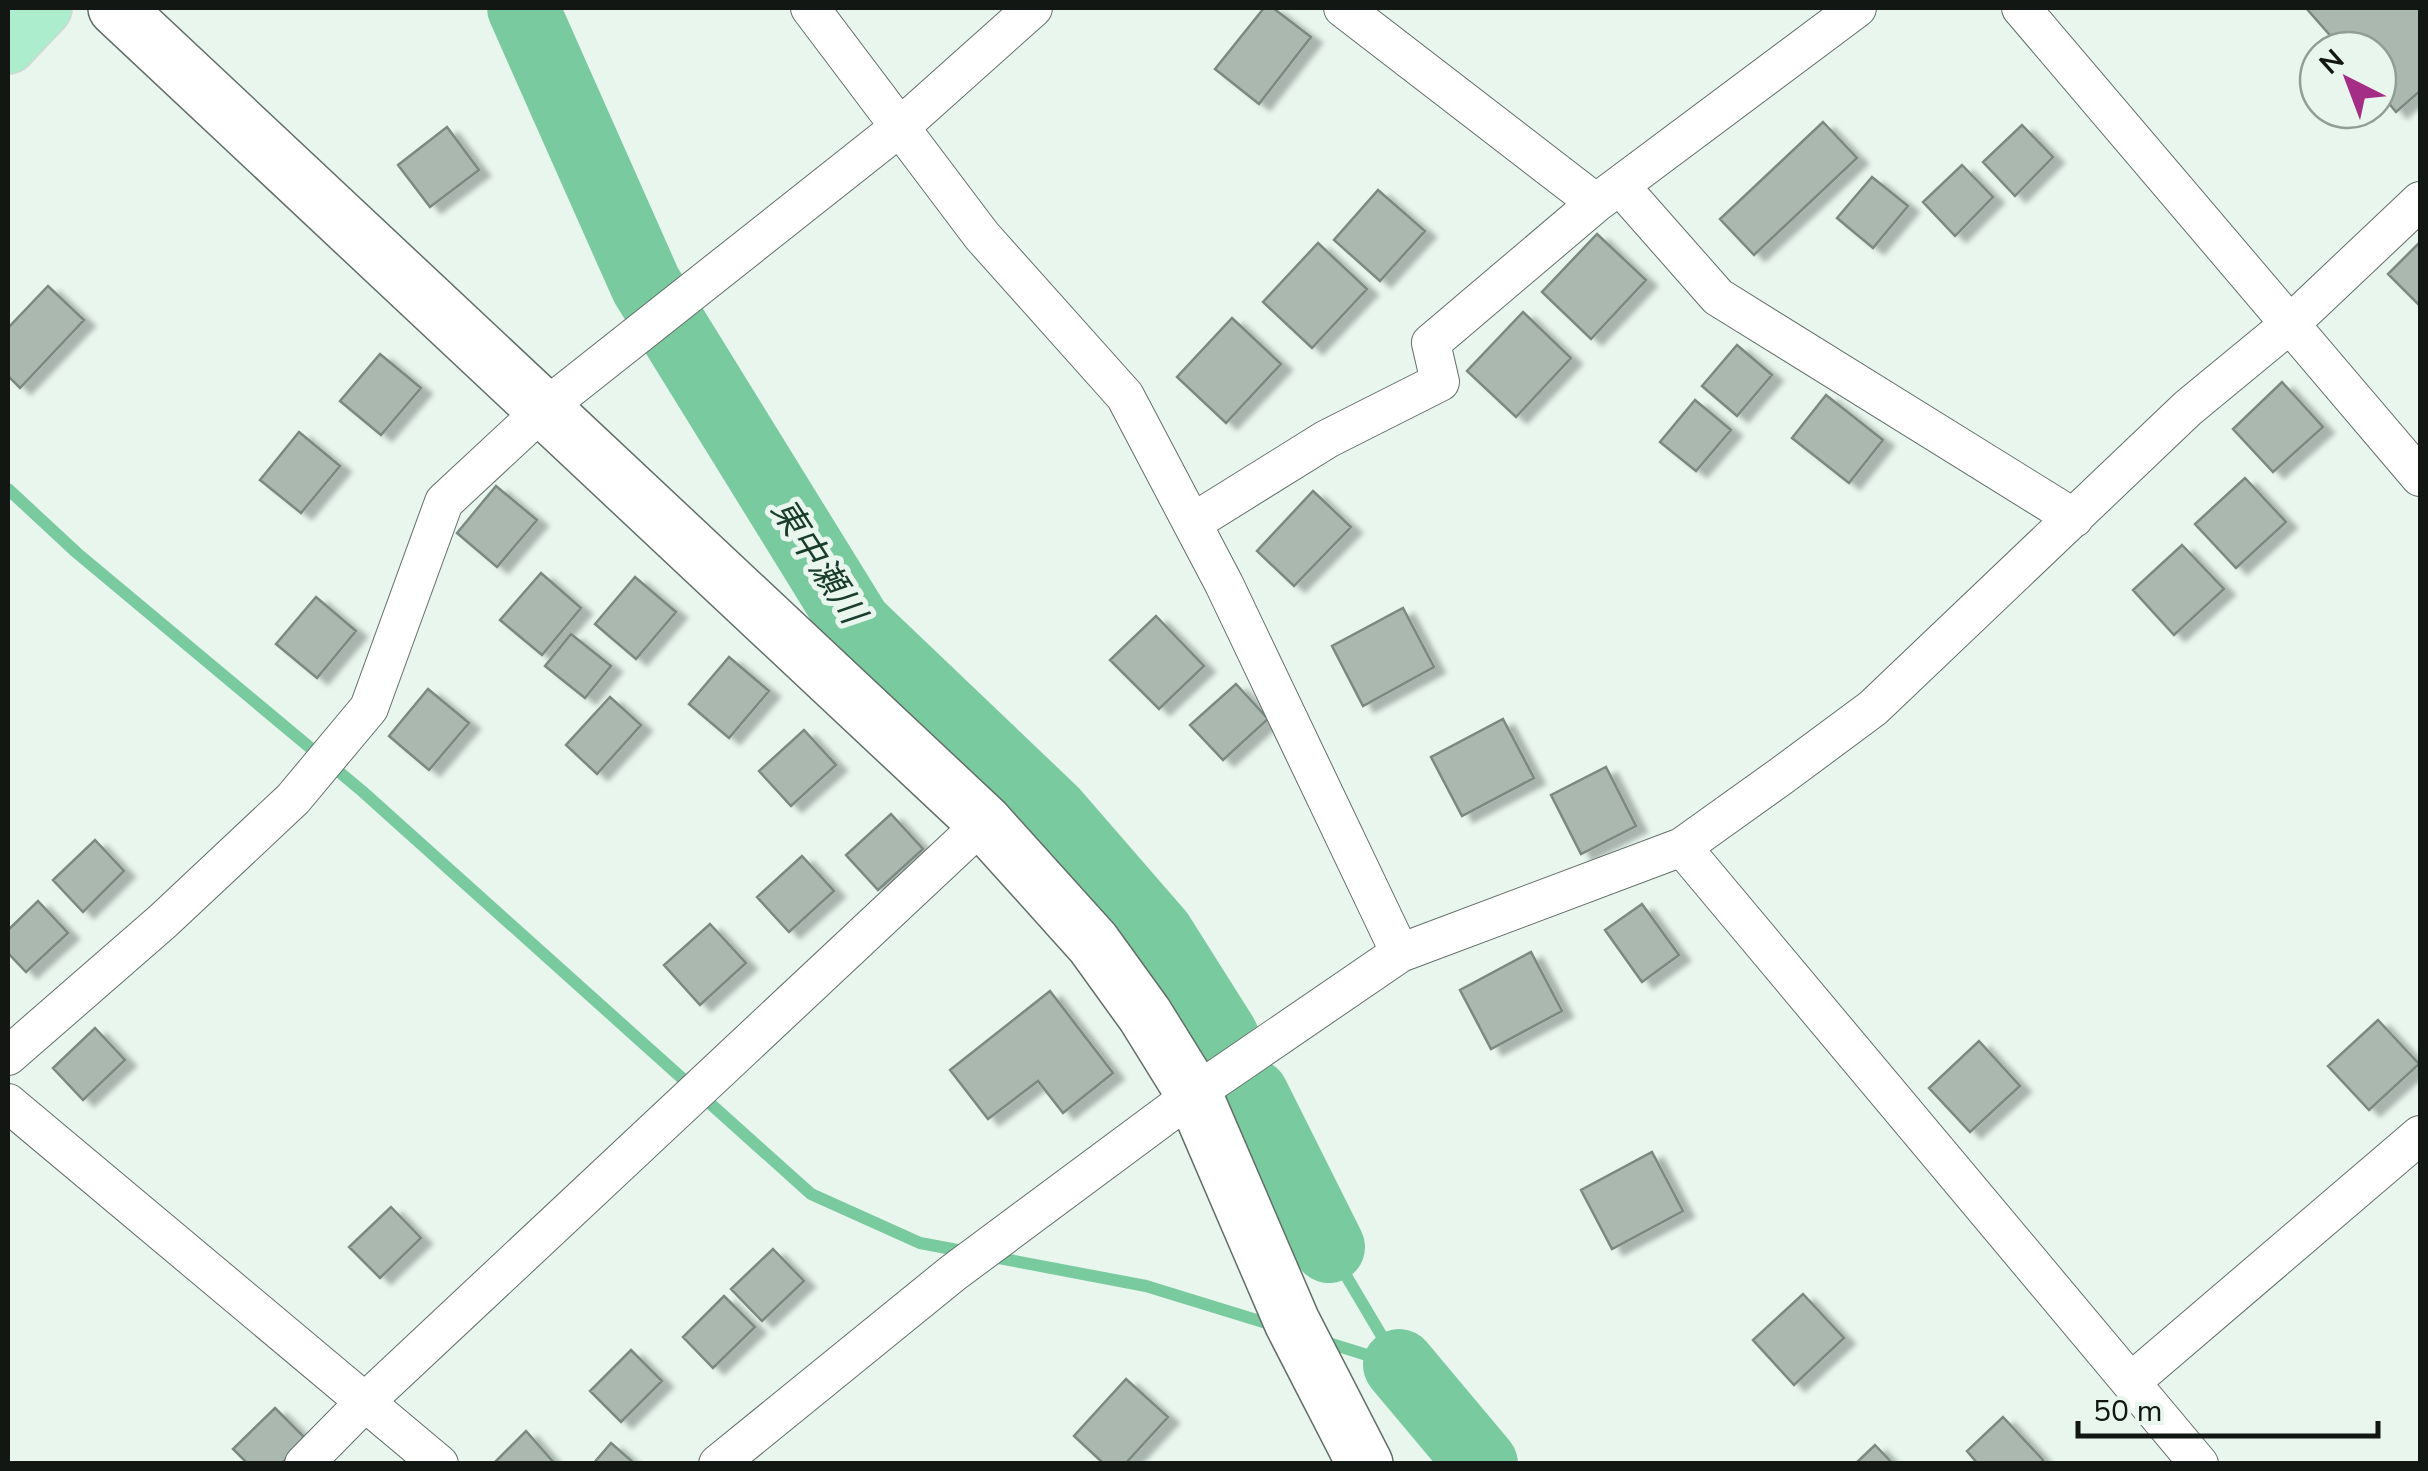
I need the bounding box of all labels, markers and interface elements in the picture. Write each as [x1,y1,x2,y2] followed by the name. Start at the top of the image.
[2298,30,2398,130] north arrow
[2311,41,2352,83] text: N
[760,489,878,636] water label: 東中瀬川
[2078,1376,2378,1438] scale bar
[2093,1391,2162,1432] text: 50 m

